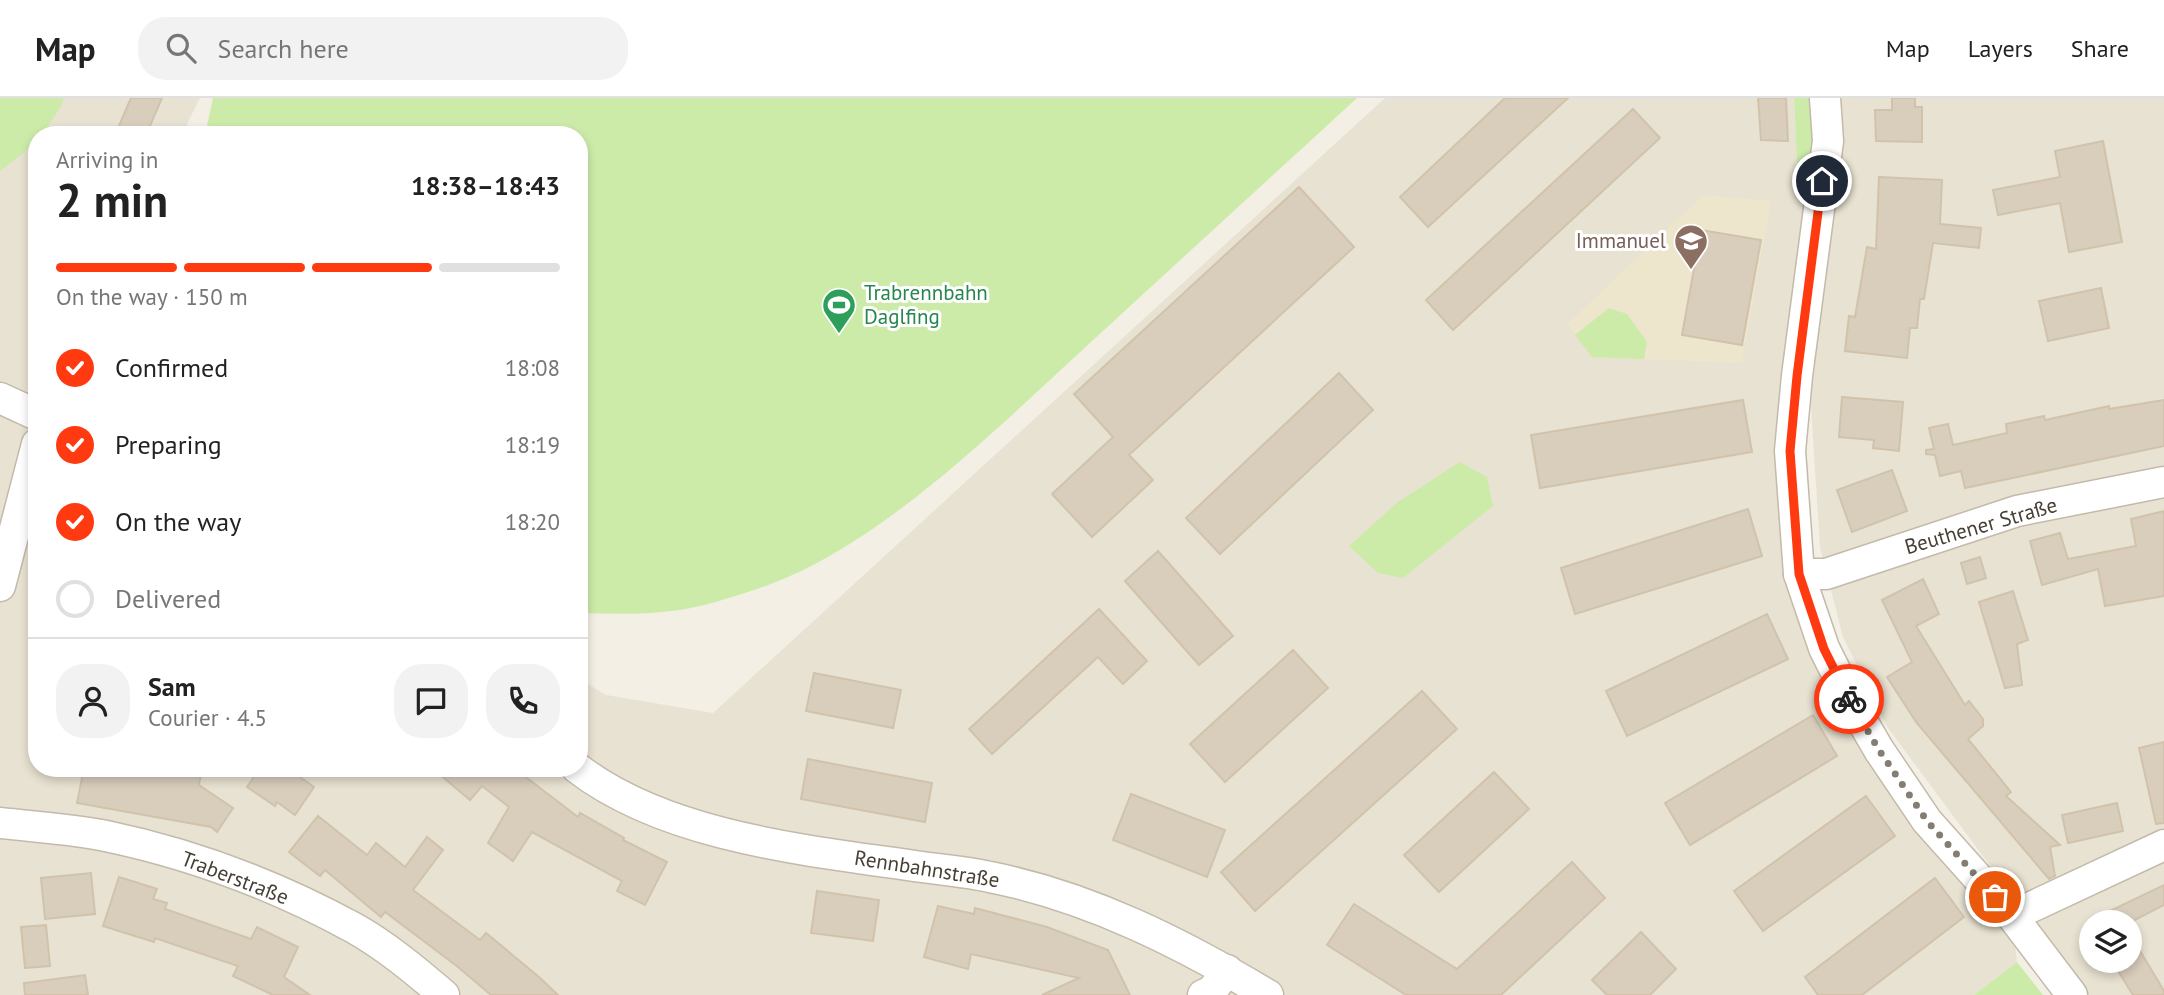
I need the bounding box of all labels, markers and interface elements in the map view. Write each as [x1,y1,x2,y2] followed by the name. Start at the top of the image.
[138,17,628,80] search box
[35,27,96,70] text: Map
[162,29,200,67] icon: search
[218,32,349,65] text: Search here
[1886,33,1930,64] text: Map
[1968,33,2033,64] text: Layers
[2071,33,2129,64] text: Share
[56,145,158,174] text: Arriving in
[1792,151,1852,211] pin
[1803,162,1841,200] icon: home
[411,169,560,202] text: 18:38–18:43
[56,170,168,230] text: 2 min
[1672,222,1710,271] school or university icon: Immanuel
[1576,227,1666,254] place label: Immanuel
[864,279,988,330] place label: Trabrennbahn Daglfing
[56,282,248,311] text: On the way · 150 m
[820,286,858,335] sports icon: Trabrennbahn Daglfing
[56,349,94,387] icon: check
[115,351,228,384] text: Confirmed
[505,353,560,382] text: 18:08
[56,426,94,464] icon: check
[115,428,222,461] text: Preparing
[505,430,560,459] text: 18:19
[1902,491,2060,560] street label: Beuthener Straße
[56,503,94,541] icon: check
[115,505,241,538] text: On the way
[505,507,560,536] text: 18:20
[115,582,221,615] text: Delivered
[56,664,130,738] button: person
[394,664,468,738] button: chat
[486,664,560,738] button: phone
[1814,664,1884,734] courier
[148,670,196,703] text: Sam
[1830,680,1868,718] icon: bike
[148,703,267,732] text: Courier · 4.5
[853,844,1002,893] street label: Rennbahnstraße
[178,845,293,910] street label: Traberstraße
[1965,867,2025,927] pin
[1976,878,2014,916] icon: bag
[2079,910,2142,973] map controls
[2079,910,2142,973] button: layers

